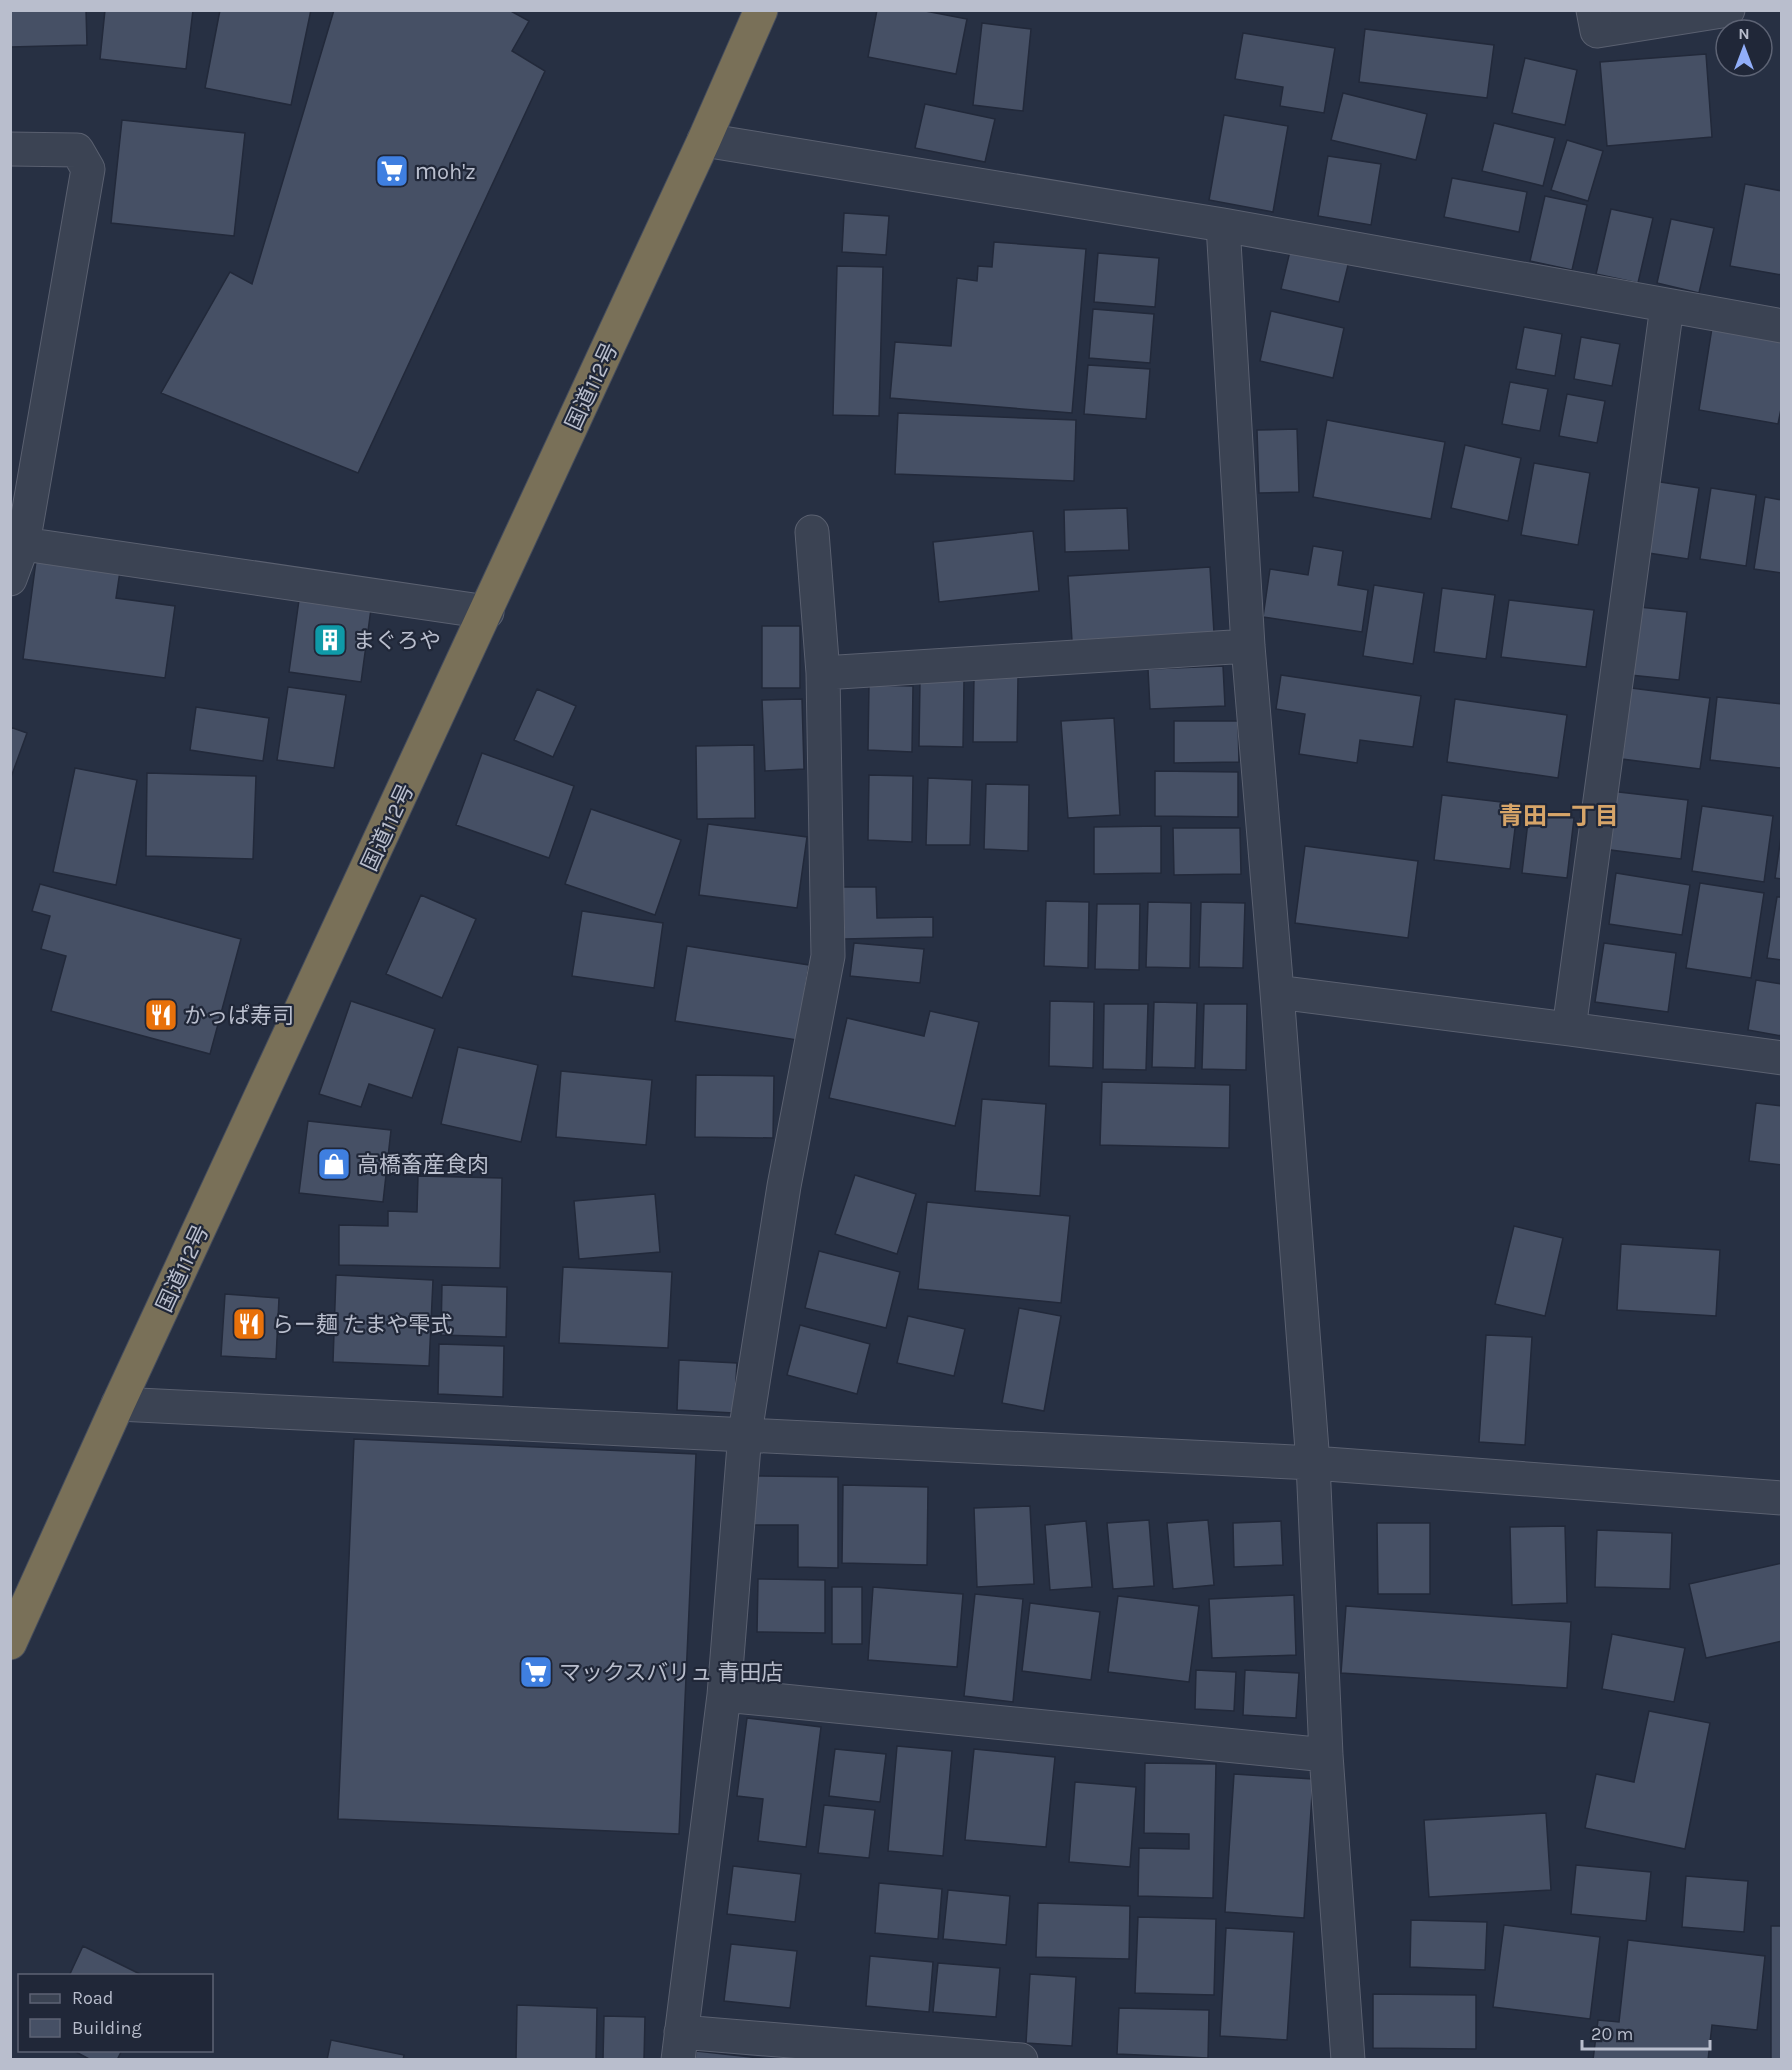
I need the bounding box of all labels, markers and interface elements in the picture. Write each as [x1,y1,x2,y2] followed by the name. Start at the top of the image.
[1714,18,1774,78] north arrow
[1738,24,1750,43] text: N
[374,153,410,189] supermarket icon: ｍoh'z
[415,159,476,185] place label: ｍoh'z
[560,339,623,434] street label: 国道112号
[312,622,348,658] building icon: まぐろや
[353,628,441,654] place label: まぐろや
[356,780,419,875] street label: 国道112号
[1499,802,1619,830] district label: 青田一丁目
[143,997,179,1033] restaurant icon: かっぱ寿司
[184,1003,294,1029] place label: かっぱ寿司
[316,1146,352,1182] shop icon: 高橋畜産食肉
[357,1152,489,1178] place label: 高橋畜産食肉
[151,1221,214,1316] street label: 国道112号
[231,1306,267,1342] restaurant icon: らー麺 たまや雫式
[272,1312,453,1338] place label: らー麺 たまや雫式
[518,1654,554,1690] supermarket icon: マックスバリュ 青田店
[559,1660,784,1686] place label: マックスバリュ 青田店
[18,1974,213,2052] legend
[72,1987,113,2009] text: Road
[1582,2013,1710,2051] scale bar
[72,2017,142,2039] text: Building
[1591,2023,1633,2045] text: 20 m

